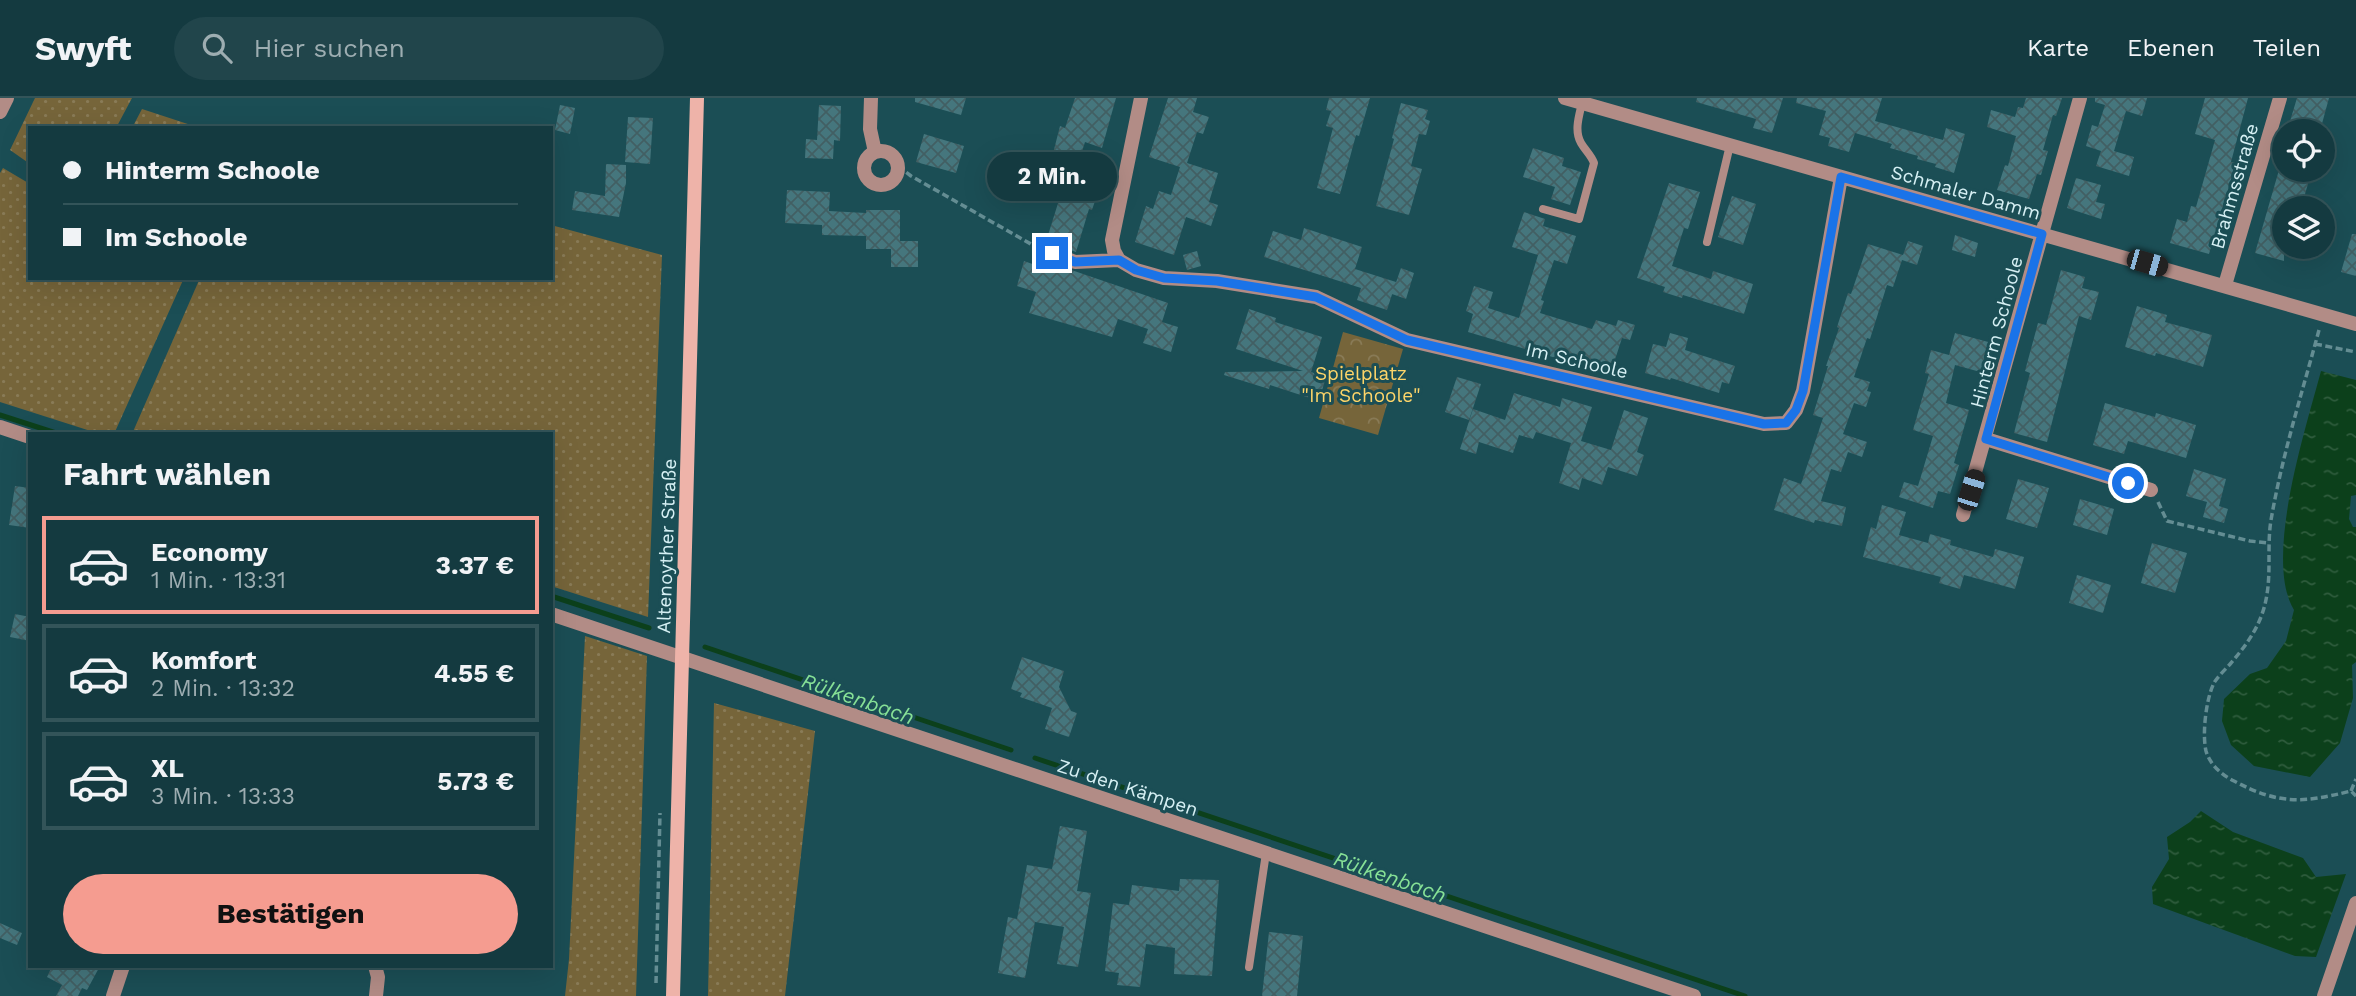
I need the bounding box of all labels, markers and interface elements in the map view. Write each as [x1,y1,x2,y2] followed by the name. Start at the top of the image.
[174,17,664,80] search box
[35,29,132,68] text: Swyft
[198,29,236,67] icon: search
[254,33,405,63] text: Hier suchen
[2027,34,2089,62] text: Karte
[2127,34,2215,62] text: Ebenen
[2253,34,2321,62] text: Teilen
[2272,119,2335,259] map controls
[2272,119,2335,182] button: locate
[2206,121,2263,252] street label: Brahmsstraße
[987,152,1117,200] callout: 2 Min.
[105,155,320,185] text: Hinterm Schoole
[1888,160,2043,225] street label: Schmaler Damm
[1018,163,1086,190] text: 2 Min.
[2272,196,2335,259] button: layers
[105,222,247,252] text: Im Schoole
[1036,237,1068,269] route end
[2124,247,2171,279] car
[1965,254,2028,410] street label: Hinterm Schoole
[1523,338,1630,383] street label: Im Schoole
[1301,362,1421,407] park label: Spielplatz "Im Schoole"
[63,455,271,493] text: Fahrt wählen
[652,458,681,634] street label: Altenoyther Straße
[1955,467,1988,513] car
[2112,467,2144,499] route start
[67,534,130,597] icon: car
[151,537,268,567] text: Economy
[435,550,514,580] text: 3.37 €
[151,567,286,594] text: 1 Min. · 13:31
[67,642,130,705] icon: car
[151,645,256,675] text: Komfort
[434,658,514,688] text: 4.55 €
[799,668,918,729] water label: Rülkenbach
[151,675,295,702] text: 2 Min. · 13:32
[67,750,130,813] icon: car
[151,753,184,783] text: XL
[1055,754,1201,821] street label: Zu den Kämpen
[437,766,514,796] text: 5.73 €
[151,783,295,810] text: 3 Min. · 13:33
[1331,846,1450,907] water label: Rülkenbach
[63,874,518,954] button: Bestätigen

